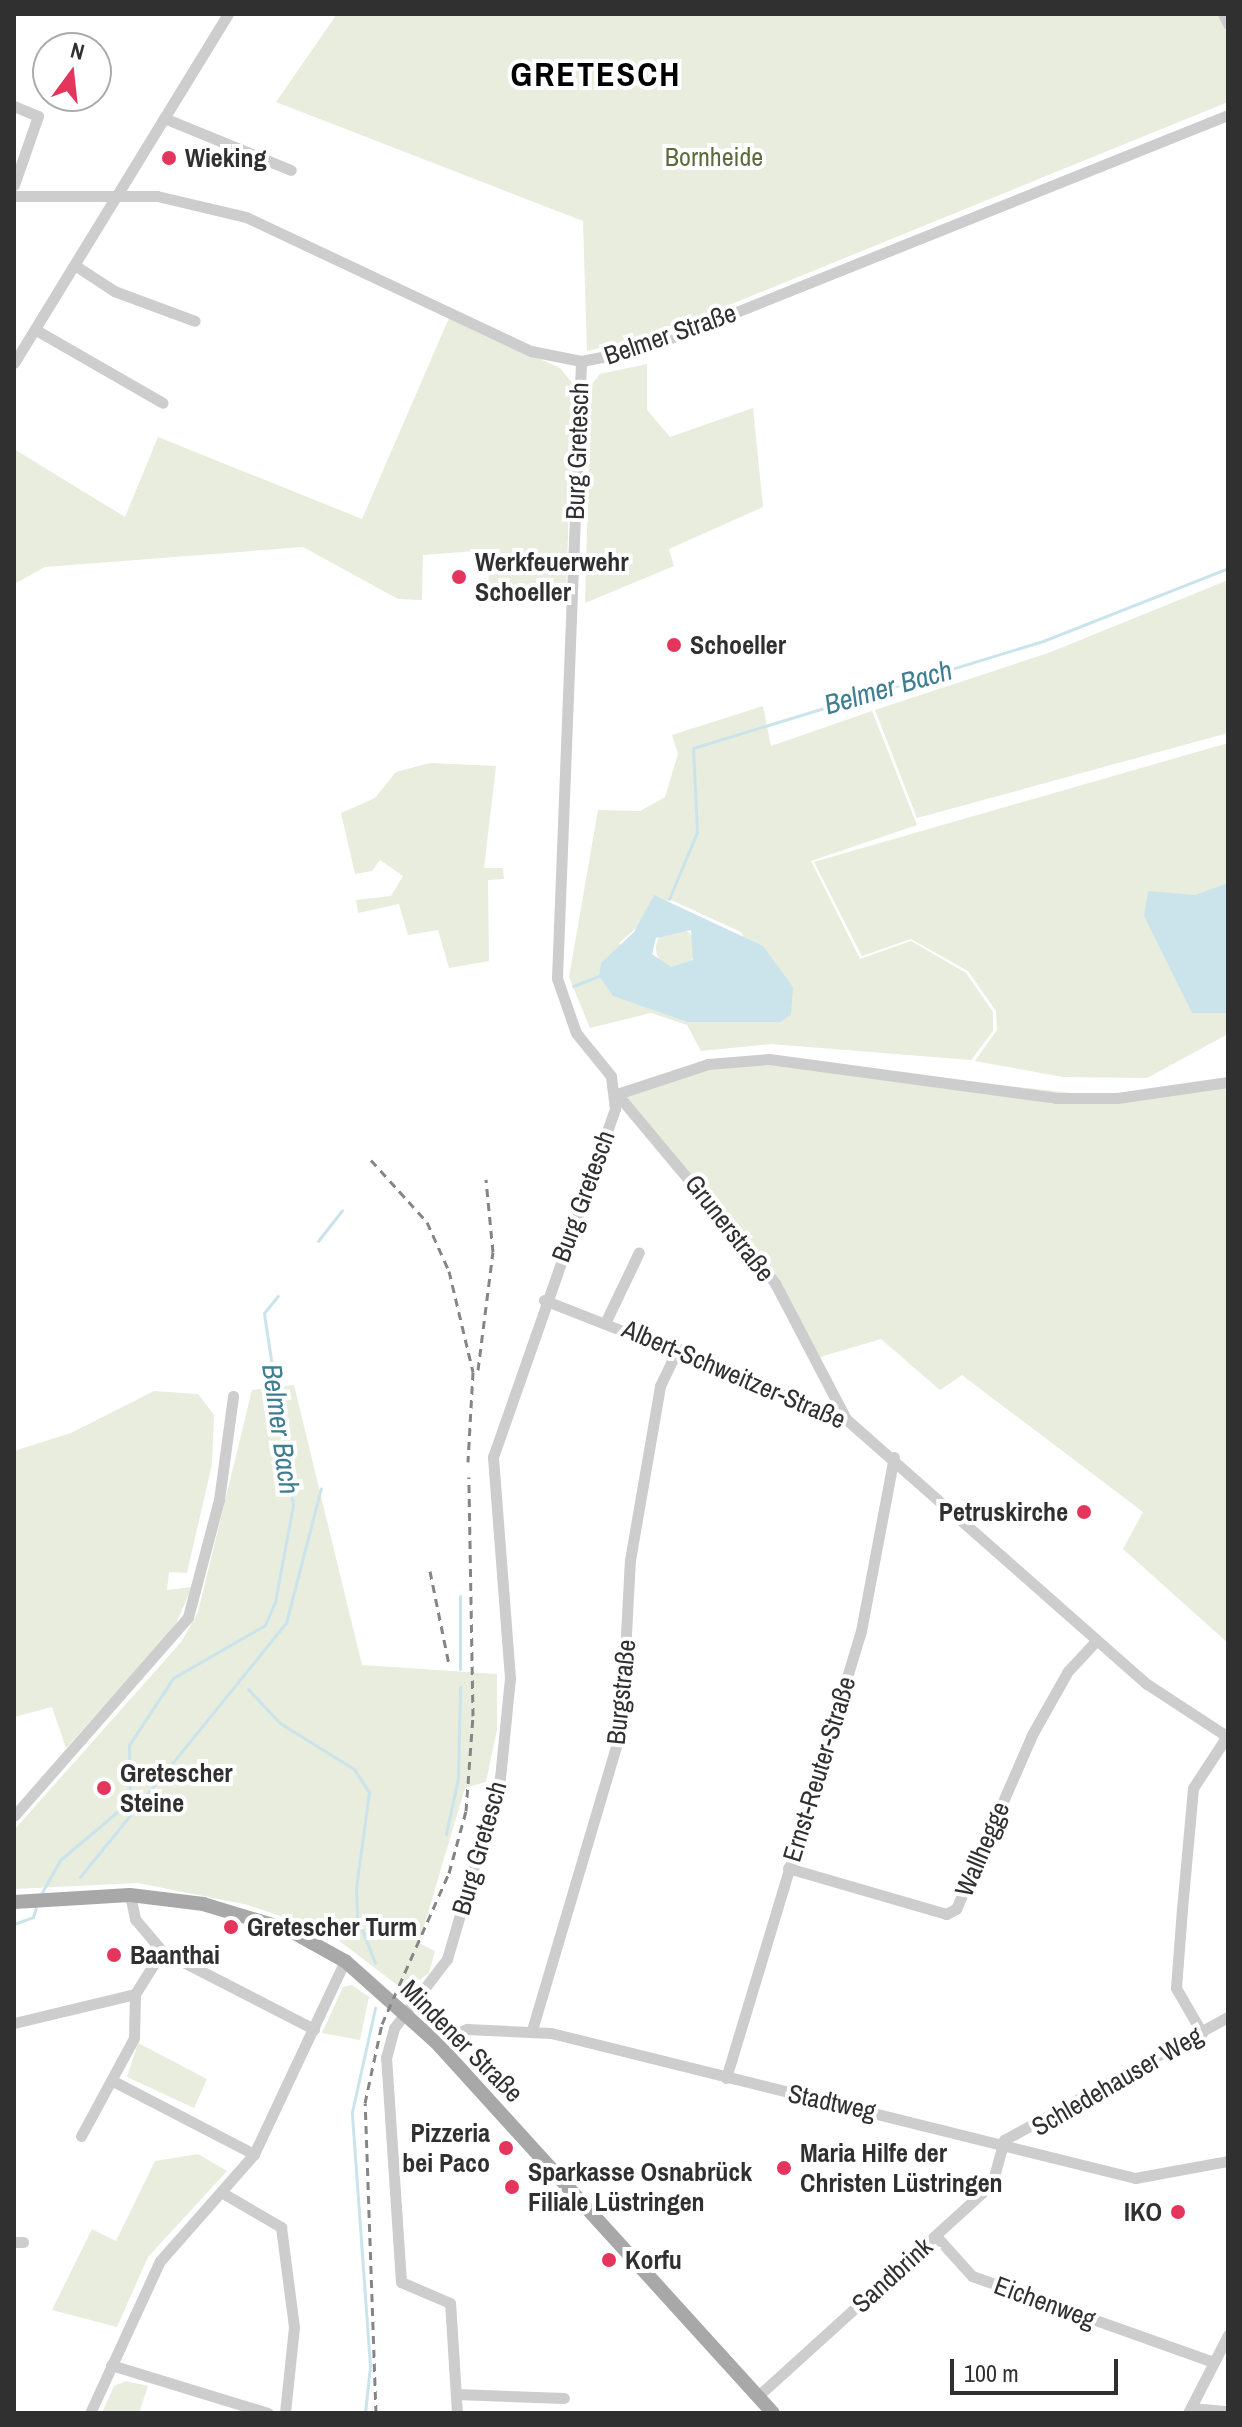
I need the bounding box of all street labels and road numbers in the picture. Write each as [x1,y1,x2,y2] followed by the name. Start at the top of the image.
[600,297,740,371] street label: Belmer Straße
[559,382,595,520] street label: Burg Gretesch
[545,1126,621,1266] street label: Burg Gretesch
[679,1168,781,1288] street label: Grunerstraße
[618,1313,850,1435] street label: Albert-Schweitzer-Straße
[600,1638,642,1746] street label: Burgstraße
[776,1673,862,1865] street label: Ernst-Reuter-Straße
[445,1778,513,1918] street label: Burg Gretesch
[948,1797,1016,1901] street label: Wallhegge
[394,1973,530,2109] street label: Mindener Straße
[1026,2020,1208,2142] street label: Schledehauser Weg
[785,2077,879,2127] street label: Stadtweg
[845,2231,939,2319] street label: Sandbrink
[990,2269,1100,2335] street label: Eichenweg

